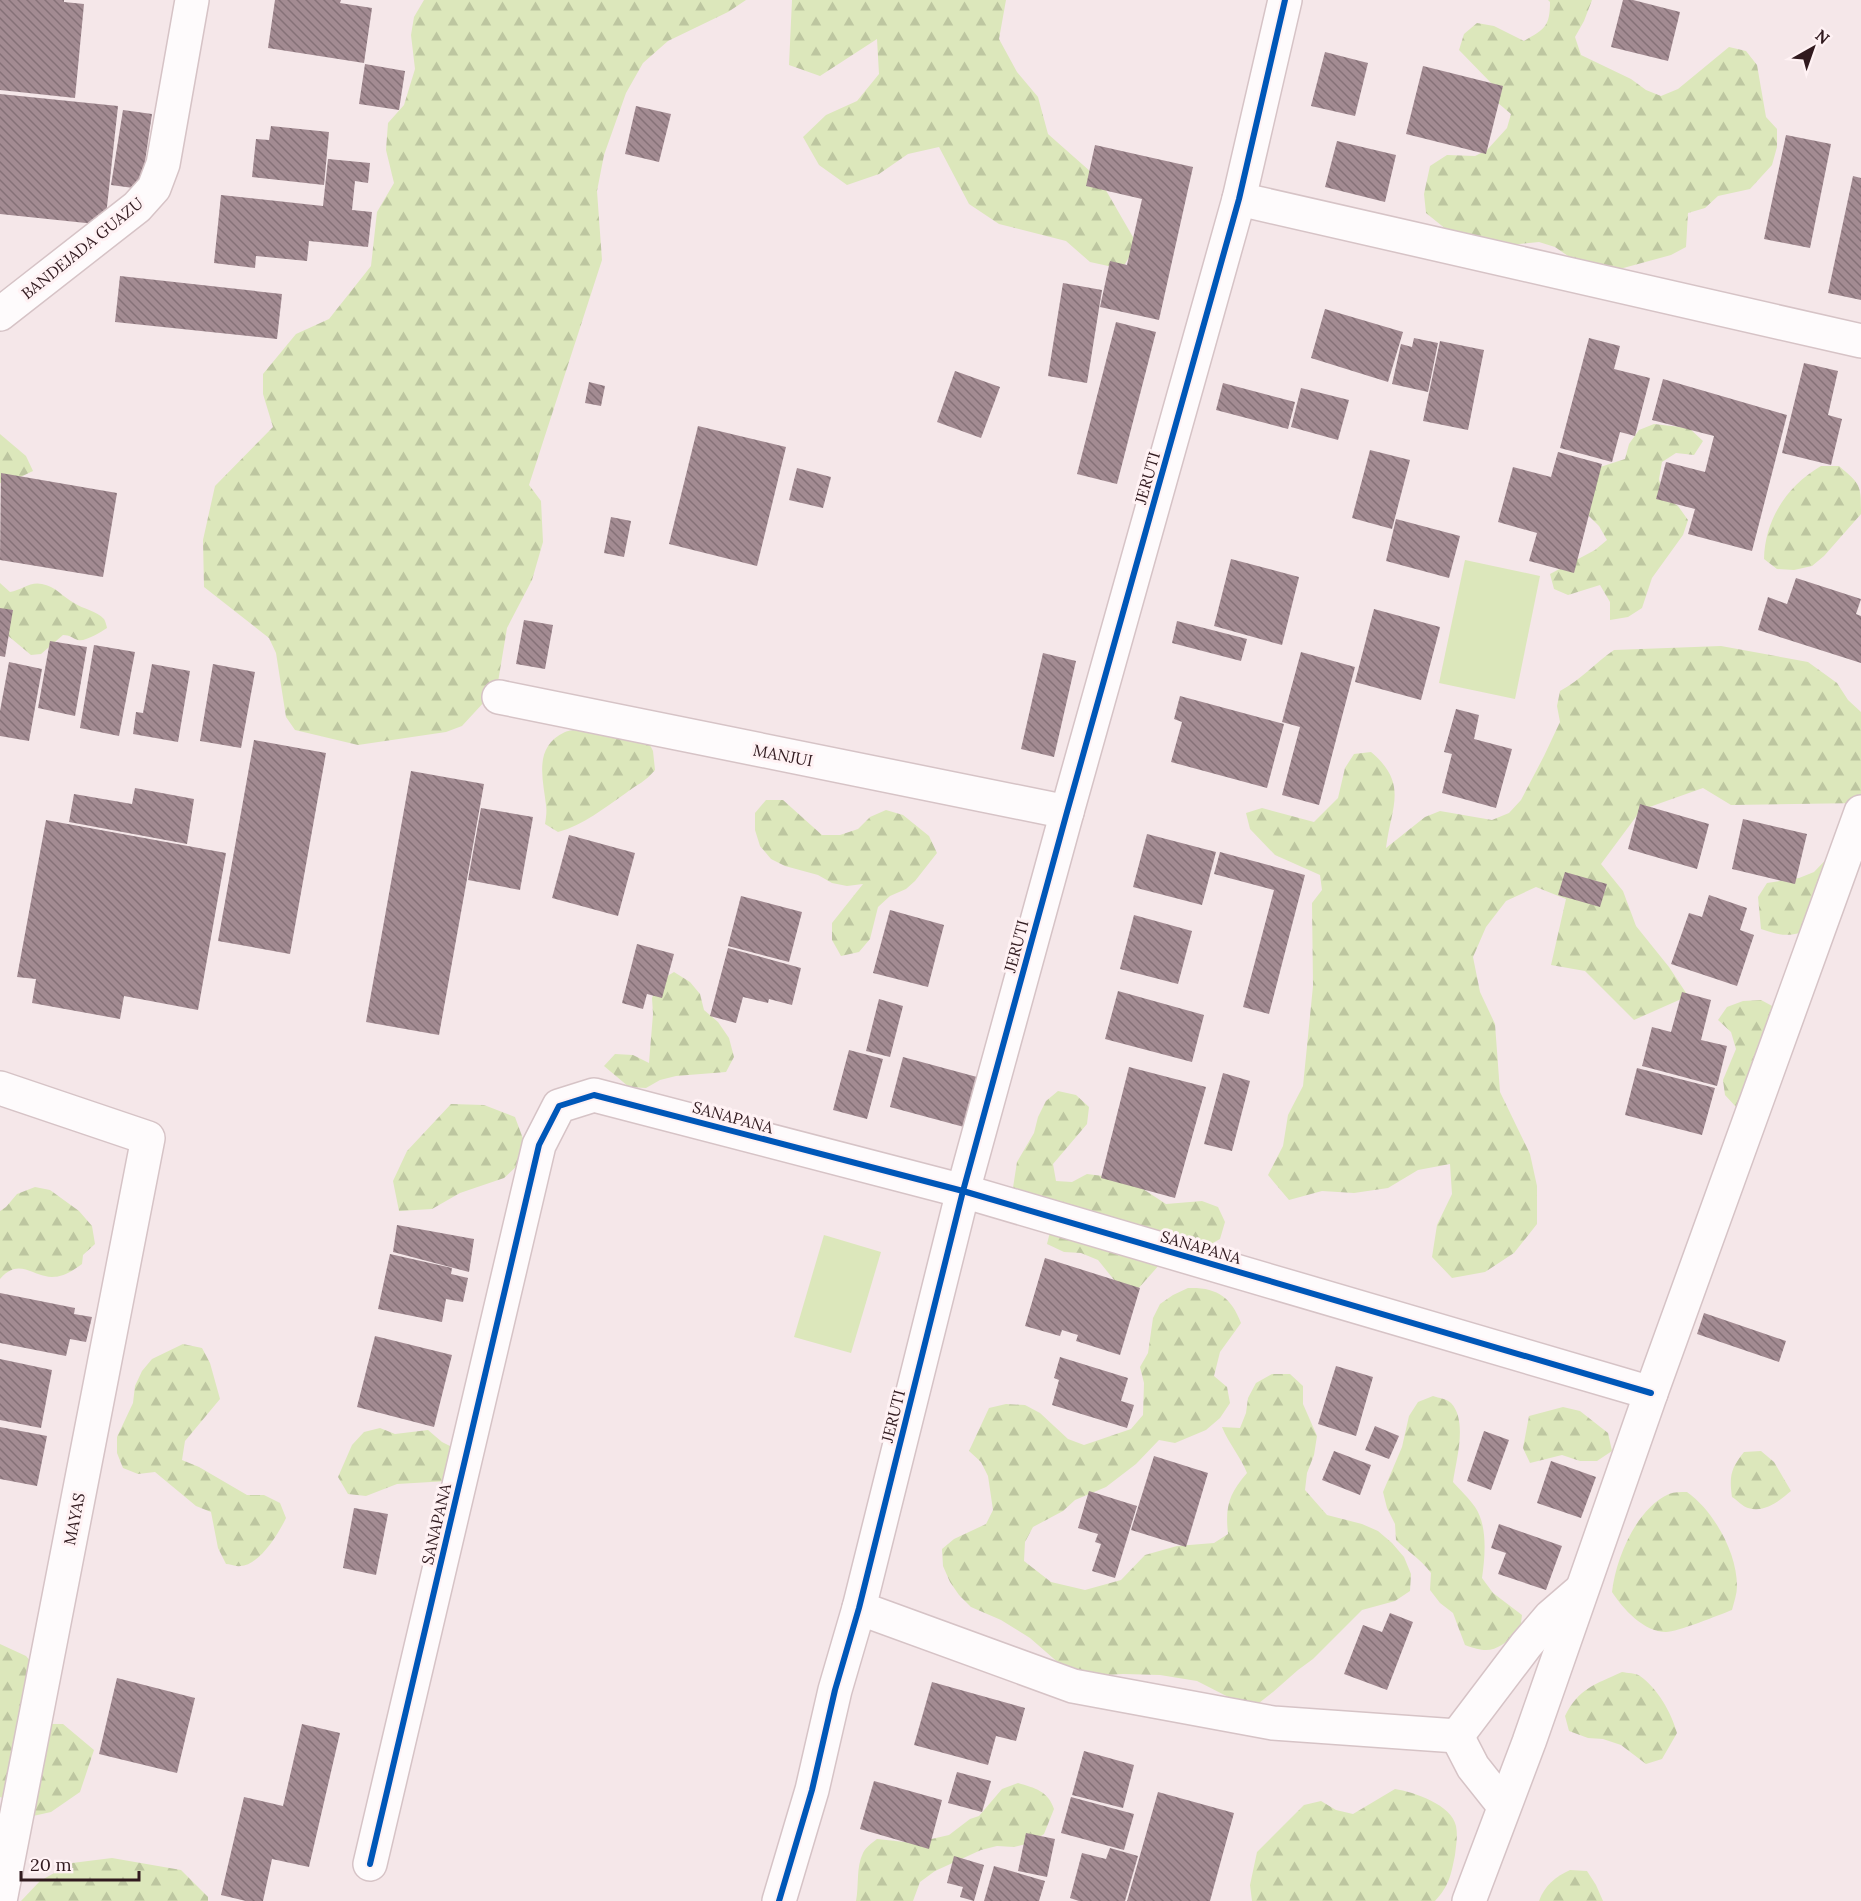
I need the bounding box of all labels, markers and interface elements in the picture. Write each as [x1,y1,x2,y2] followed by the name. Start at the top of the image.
[1783,18,1843,78] north arrow
[1811,25,1834,48] text: N
[17,193,147,303] street label: BANDEJADA GUAZU
[1130,450,1164,507] street label: JERUTI
[752,739,814,771] street label: MANJUI
[999,918,1033,975] street label: JERUTI
[690,1097,776,1138] street label: SANAPANA
[1159,1226,1244,1268] street label: SANAPANA
[877,1388,909,1445] street label: JERUTI
[417,1481,455,1567] street label: SANAPANA
[59,1491,89,1547] street label: MAYAS
[21,1844,140,1882] scale bar
[30,1853,72,1876] text: 20 m

